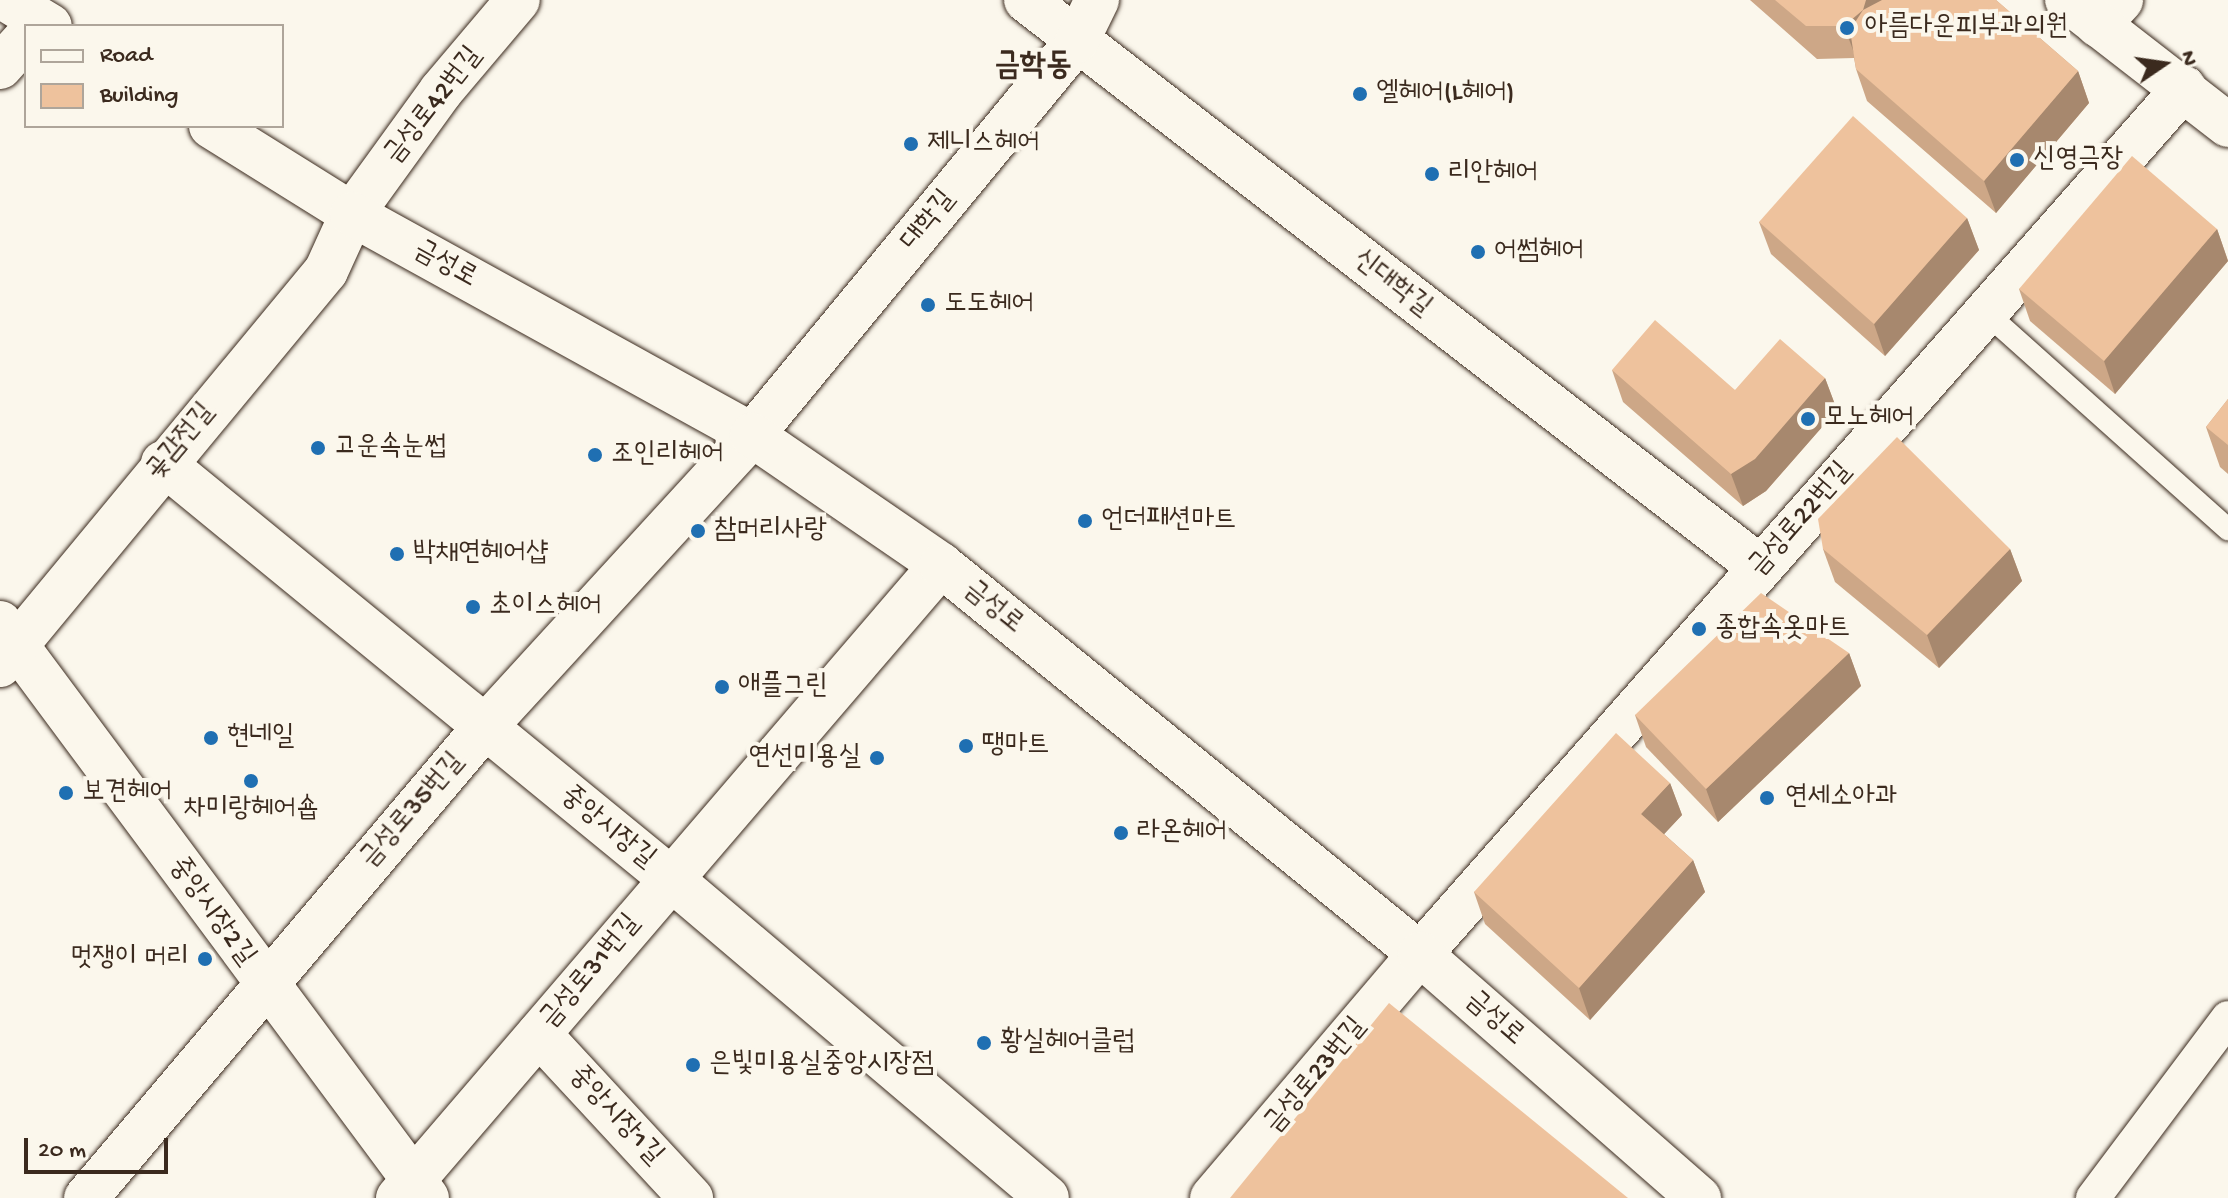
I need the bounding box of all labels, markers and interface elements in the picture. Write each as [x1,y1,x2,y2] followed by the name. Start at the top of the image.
[1865,11,2068,45] place label: 아름다운피부과의원
[1836,17,1858,39] marker: 아름다운피부과의원
[24,24,284,128] legend
[2124,24,2204,104] north arrow
[378,41,490,171] street label: 금성로42번길
[100,42,152,71] text: Road
[994,48,1072,86] district label: 금학동
[2173,49,2202,69] text: N
[1376,77,1515,111] place label: 엘헤어(L헤어)
[100,82,178,111] text: Building
[1351,85,1369,103] marker: 엘헤어(L헤어)
[927,127,1040,161] place label: 제니스헤어
[902,135,920,153] marker: 제니스헤어
[2033,143,2123,177] place label: 신영극장
[2008,151,2026,169] marker: 신영극장
[1448,157,1538,191] place label: 리안헤어
[1423,165,1441,183] marker: 리안헤어
[895,184,963,258] street label: 대학길
[407,234,483,296] street label: 금성로
[1494,235,1584,269] place label: 어썸헤어
[1346,243,1438,325] street label: 신대학길
[1469,243,1487,261] marker: 어썸헤어
[944,288,1034,322] place label: 도도헤어
[919,296,937,314] marker: 도도헤어
[139,397,223,487] street label: 곶감전길
[1824,402,1914,436] place label: 모노헤어
[1799,410,1817,428] marker: 모노헤어
[334,431,447,465] place label: 고운속눈썹
[611,438,724,472] place label: 조인리헤어
[309,439,327,457] marker: 고운속눈썹
[586,446,604,464] marker: 조인리헤어
[1742,456,1860,584] street label: 금성로22번길
[1101,504,1236,538] place label: 언더패션마트
[1076,512,1094,530] marker: 언더패션마트
[714,514,827,548] place label: 참머리사랑
[689,522,707,540] marker: 참머리사랑
[413,537,548,571] place label: 박채연헤어샵
[388,545,406,563] marker: 박채연헤어샵
[956,574,1030,642] street label: 금성로
[489,590,602,624] place label: 초이스헤어
[464,598,482,616] marker: 초이스헤어
[1715,612,1850,646] place label: 종합속옷마트
[1690,620,1708,638] marker: 종합속옷마트
[738,670,828,704] place label: 애플그린
[713,678,731,696] marker: 애플그린
[227,721,295,755] place label: 현네일
[202,729,220,747] marker: 현네일
[982,729,1050,763] place label: 땡마트
[957,737,975,755] marker: 땡마트
[748,741,861,775] place label: 연선미용실
[354,746,472,876] street label: 금성로35번길
[868,749,886,767] marker: 연선미용실
[242,772,260,790] marker: 차미랑헤어숍
[82,776,172,810] place label: 보견헤어
[553,779,661,877] street label: 중앙시장길
[1785,781,1898,815] place label: 연세소아과
[57,784,75,802] marker: 보견헤어
[1756,787,1778,809] marker: 연세소아과
[183,793,319,827] place label: 차미랑헤어숍
[1137,816,1227,850] place label: 라온헤어
[1112,824,1130,842] marker: 라온헤어
[160,851,262,973] street label: 중앙시장2길
[534,908,648,1036] street label: 금성로31번길
[70,942,189,976] place label: 멋쟁이 머리
[196,950,214,968] marker: 멋쟁이 머리
[1457,984,1531,1054] street label: 금성로
[1258,1011,1374,1141] street label: 금성로23번길
[1000,1026,1135,1060] place label: 황실헤어클럽
[975,1034,993,1052] marker: 황실헤어클럽
[709,1048,934,1082] place label: 은빛미용실중앙시장점
[684,1056,702,1074] marker: 은빛미용실중앙시장점
[560,1059,670,1173] street label: 중앙시장1길
[28,1122,172,1172] scale bar
[38,1137,86,1166] text: 20 m

